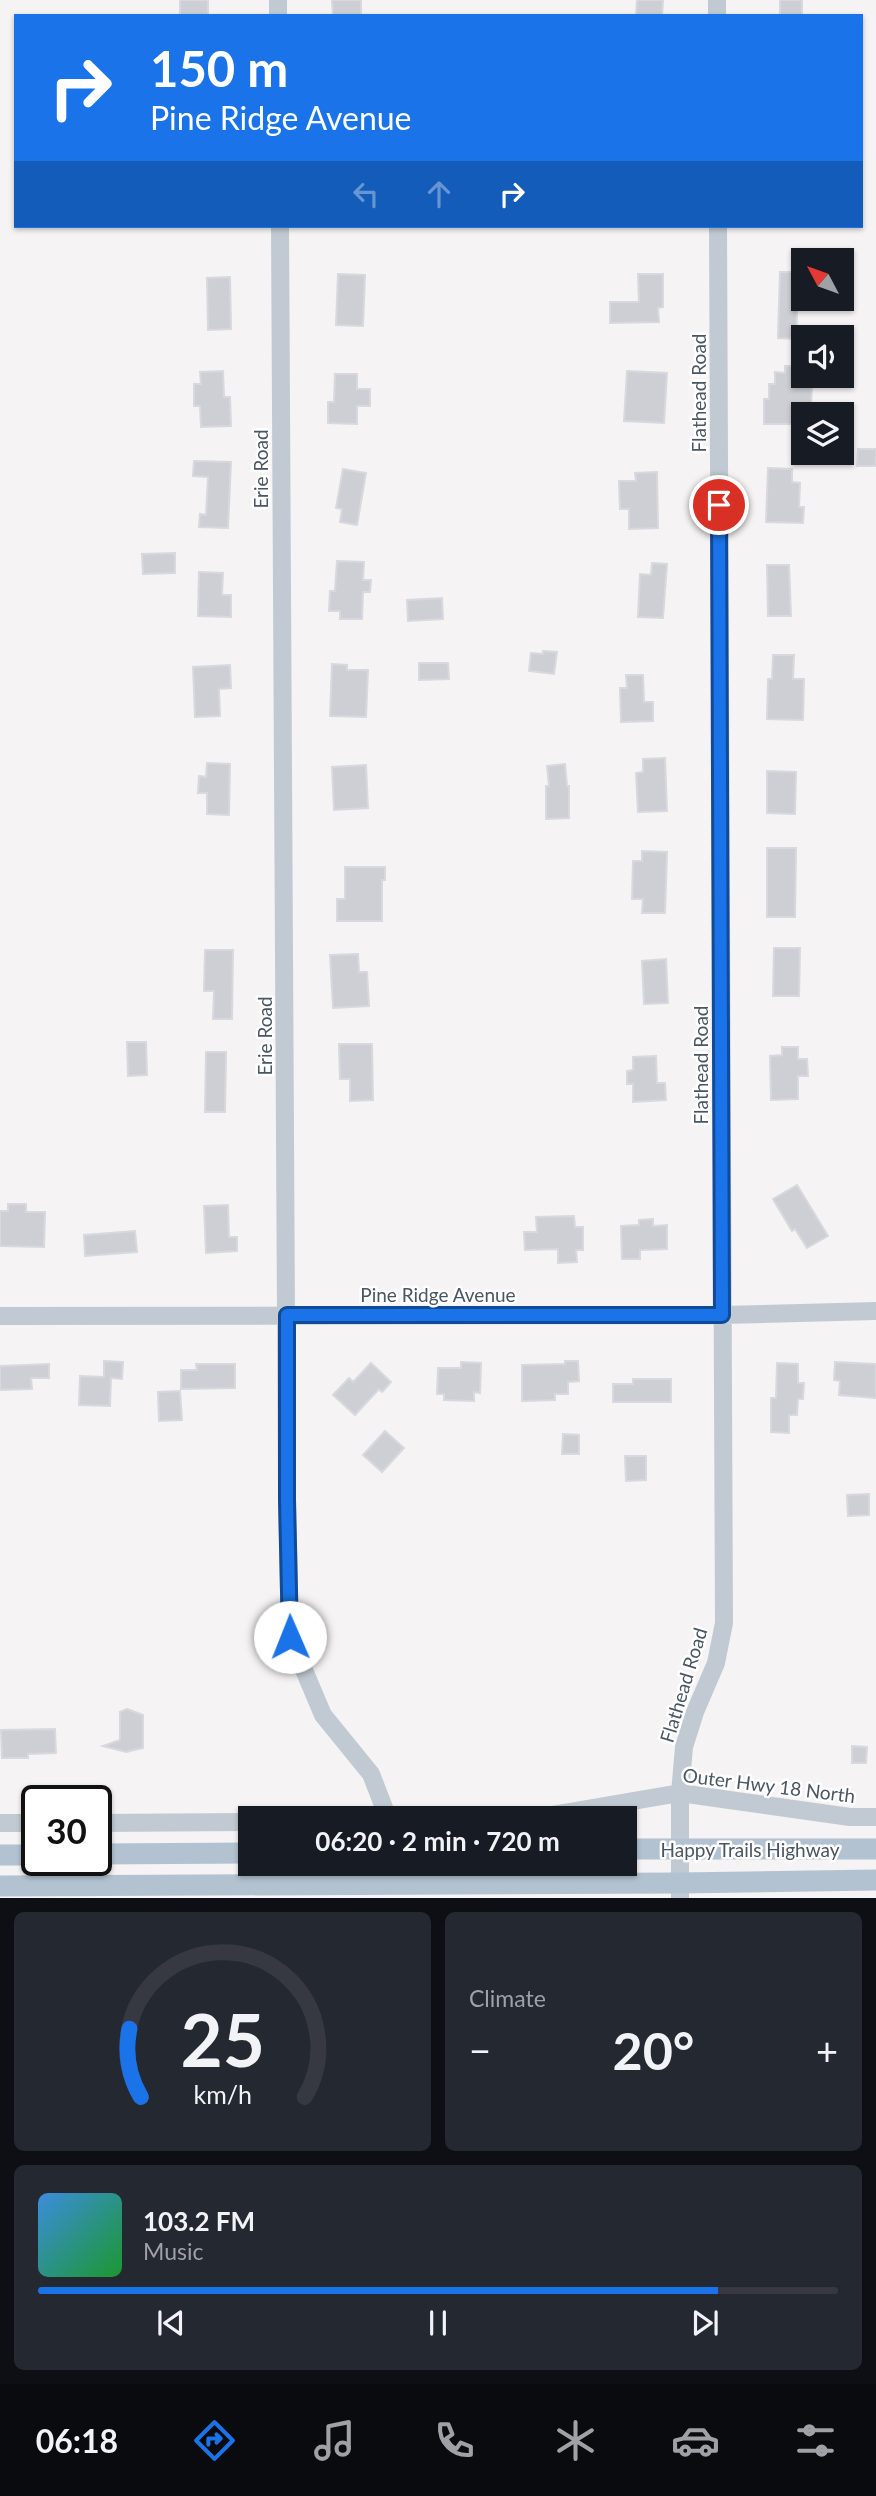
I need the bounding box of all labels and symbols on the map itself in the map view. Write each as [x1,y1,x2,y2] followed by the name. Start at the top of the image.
[791,248,854,312] north arrow
[687,334,710,452] street label: Flathead Road
[249,429,272,509] street label: Erie Road
[689,475,749,535] pin
[253,996,276,1076] street label: Erie Road
[689,1006,712,1124] street label: Flathead Road
[360,1283,516,1306] street label: Pine Ridge Avenue
[253,1600,327,1674] position arrow
[655,1625,711,1745] street label: Flathead Road
[681,1763,857,1807] street label: Outer Hwy 18 North
[21,1785,112,1876] speed limit sign: 30
[661,1838,840,1861] street label: Happy Trails Highway

